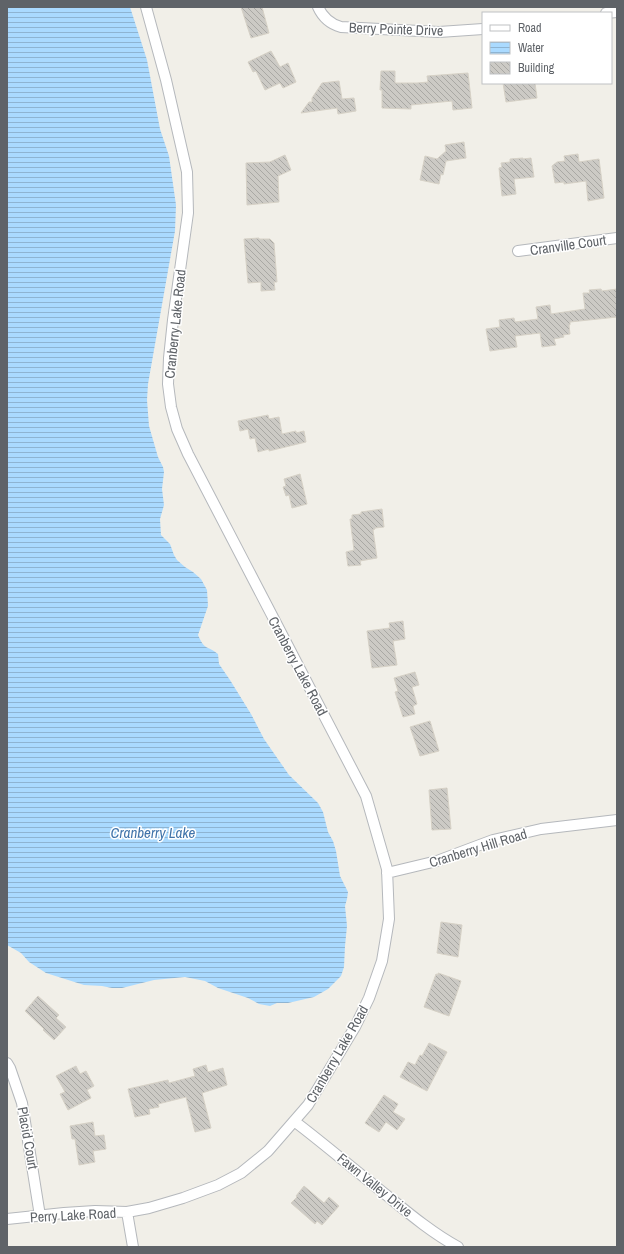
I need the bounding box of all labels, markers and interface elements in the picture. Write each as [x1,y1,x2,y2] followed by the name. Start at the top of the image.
[482,12,612,84] legend
[348,18,444,40] street label: Berry Pointe Drive
[518,20,542,36] text: Road
[518,40,545,56] text: Water
[518,60,555,76] text: Building
[529,231,607,259] street label: Cranville Court
[160,268,190,380] street label: Cranberry Lake Road
[264,613,332,719] street label: Cranberry Lake Road
[111,822,196,843] water label: Cranberry Lake
[427,825,529,871] street label: Cranberry Hill Road
[302,1002,372,1106] street label: Cranberry Lake Road
[14,1105,42,1171] street label: Placid Court
[334,1149,416,1221] street label: Fawn Valley Drive
[30,1204,116,1226] street label: Perry Lake Road

